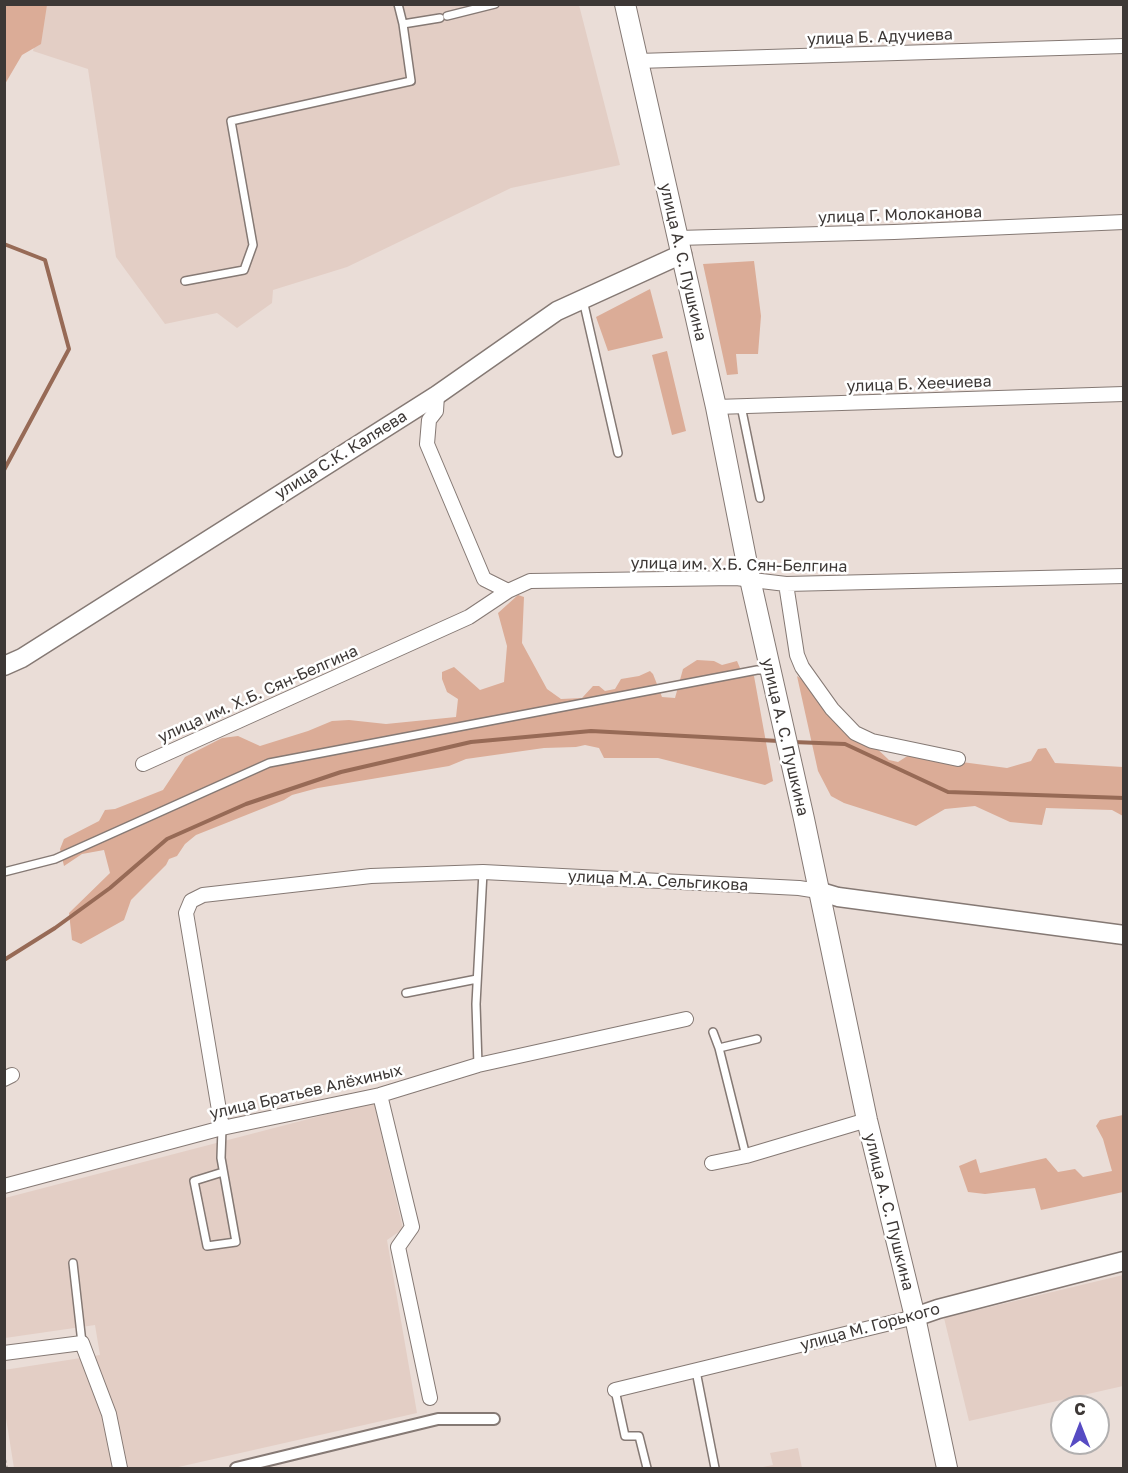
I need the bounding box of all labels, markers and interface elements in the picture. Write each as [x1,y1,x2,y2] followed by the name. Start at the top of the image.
[807,25,953,49] street label: улица Б. Адучиева
[655,181,711,343] street label: улица А. С. Пушкина
[818,203,982,227] street label: улица Г. Молоканова
[846,372,992,396] street label: улица Б. Хеечиева
[271,407,411,503] street label: улица С.К. Каляева
[631,554,847,576] street label: улица им. Х.Б. Сян-Белгина
[155,641,361,747] street label: улица им. Х.Б. Сян-Белгина
[757,656,813,818] street label: улица А. С. Пушкина
[567,867,749,895] street label: улица М.А. Сельгикова
[208,1060,404,1124] street label: улица Братьев Алёхиных
[860,1131,918,1293] street label: улица А. С. Пушкина
[798,1299,942,1355] street label: улица М. Горького
[1050,1395,1110,1455] north arrow
[1074,1399,1086,1419] text: С

